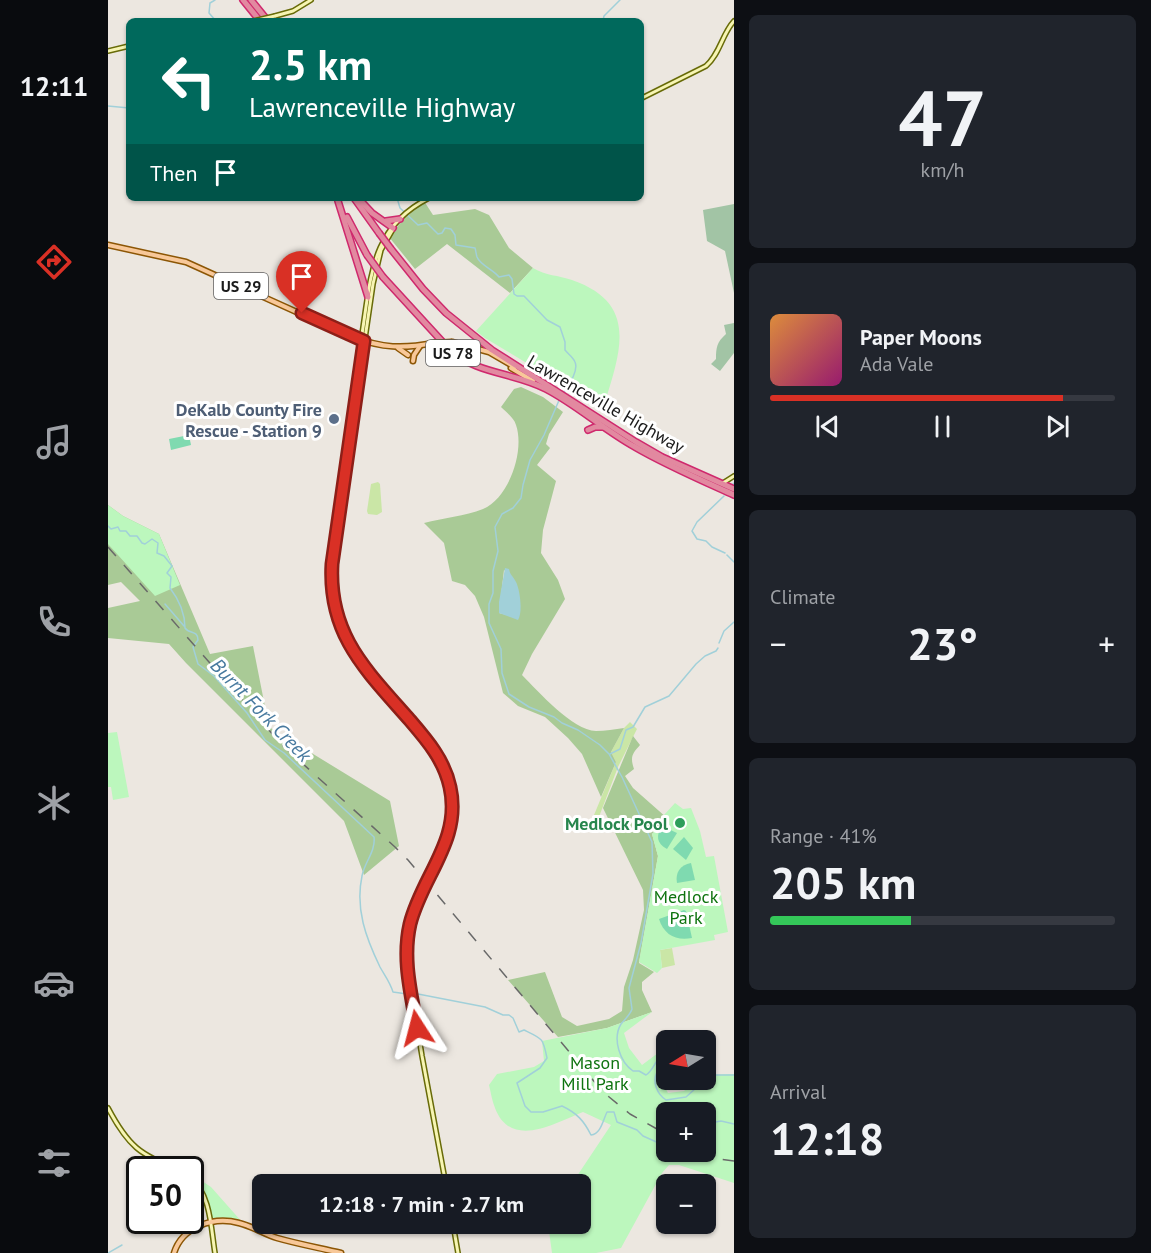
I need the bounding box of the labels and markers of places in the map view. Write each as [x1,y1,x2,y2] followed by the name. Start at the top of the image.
[276,251,327,313] pin
[176,398,322,442] place label: DeKalb County Fire Rescue - Station 9
[327,412,341,426] marker: DeKalb County Fire Rescue - Station 9
[565,812,669,835] place label: Medlock Pool
[673,816,687,830] marker: Medlock Pool

